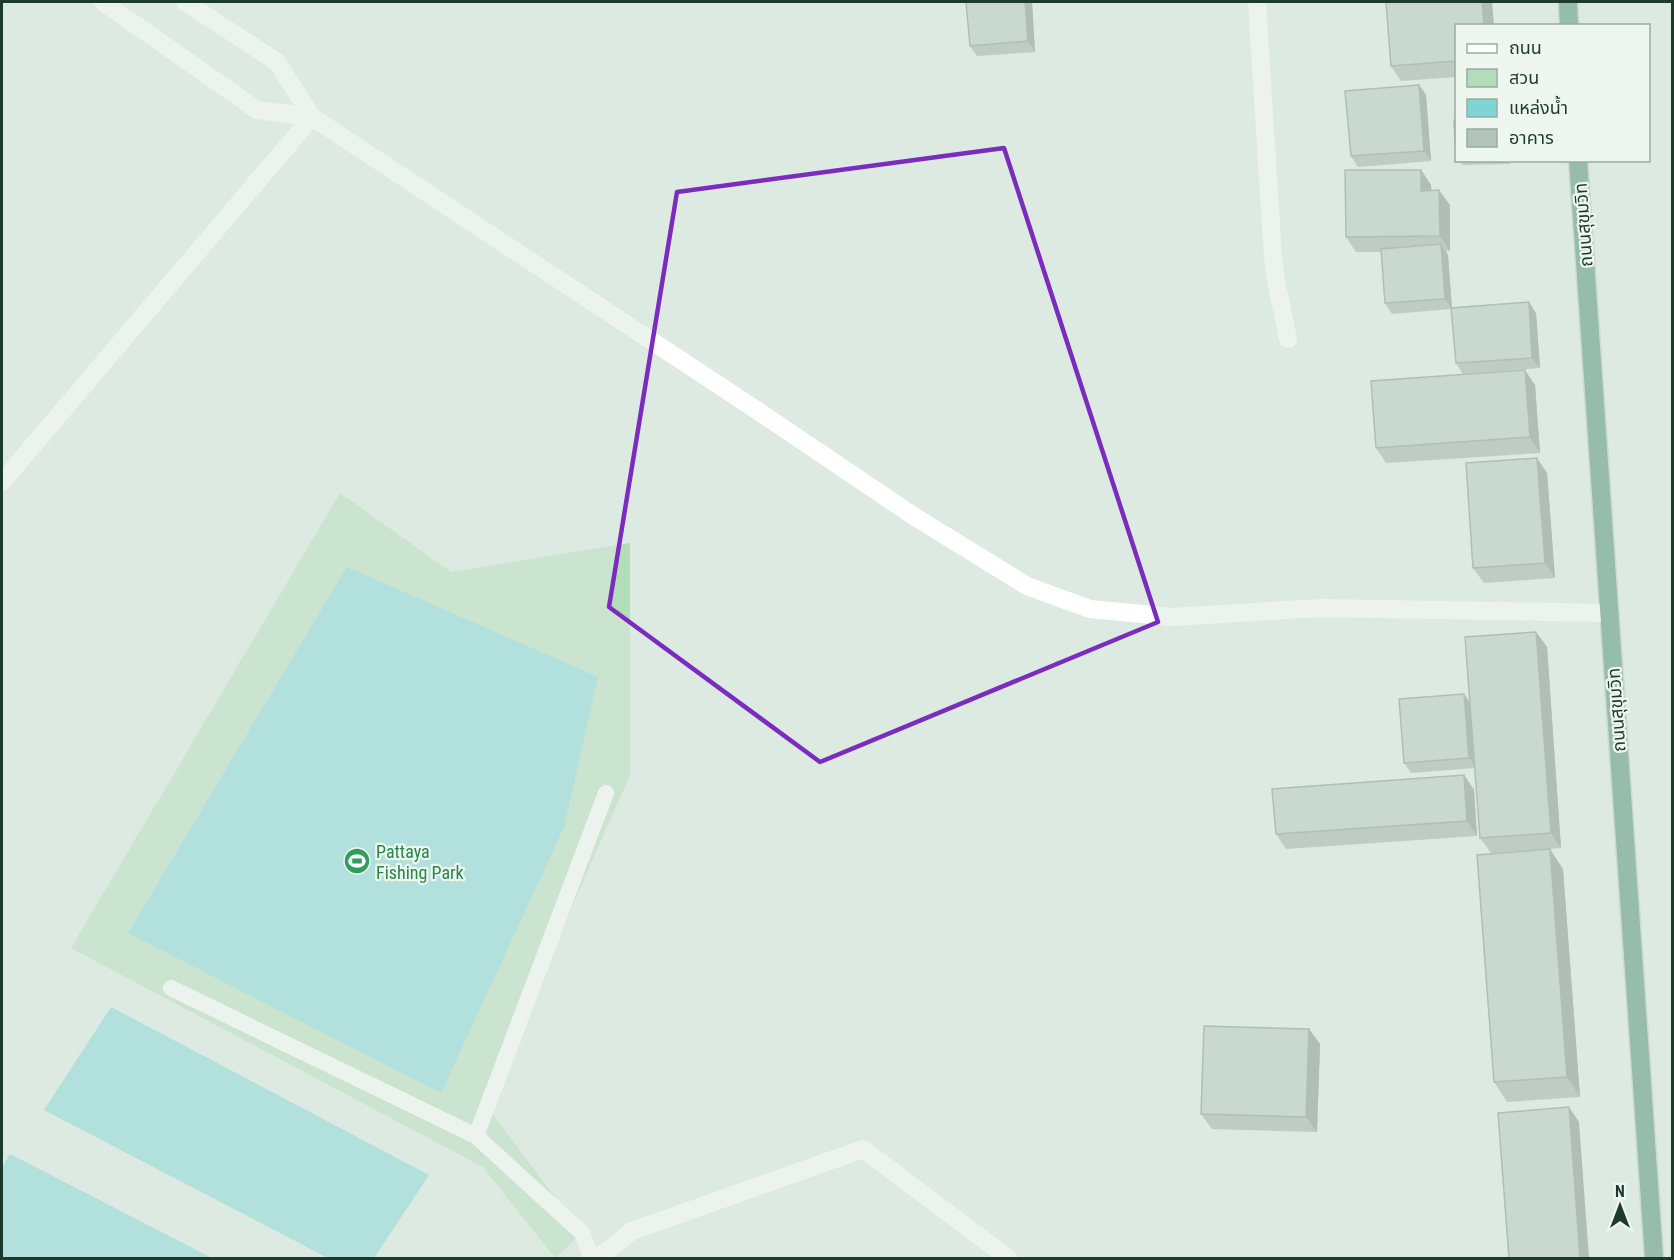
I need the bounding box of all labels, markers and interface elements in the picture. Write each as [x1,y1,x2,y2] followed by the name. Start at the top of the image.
[1455,24,1650,162] legend
[1509,37,1542,58] text: ถนน
[1509,67,1539,88] text: สวน
[1509,95,1568,118] text: แหล่งน้ำ
[1509,127,1554,148] text: อาคาร
[1570,182,1597,268] street label: ถนนสุขุมวิท
[1603,667,1630,753] street label: ถนนสุขุมวิท
[376,841,464,883] place label: Pattaya Fishing Park
[342,846,372,876] sports icon: Pattaya Fishing Park
[1590,1176,1650,1236] north arrow
[1615,1182,1625,1201] text: N

